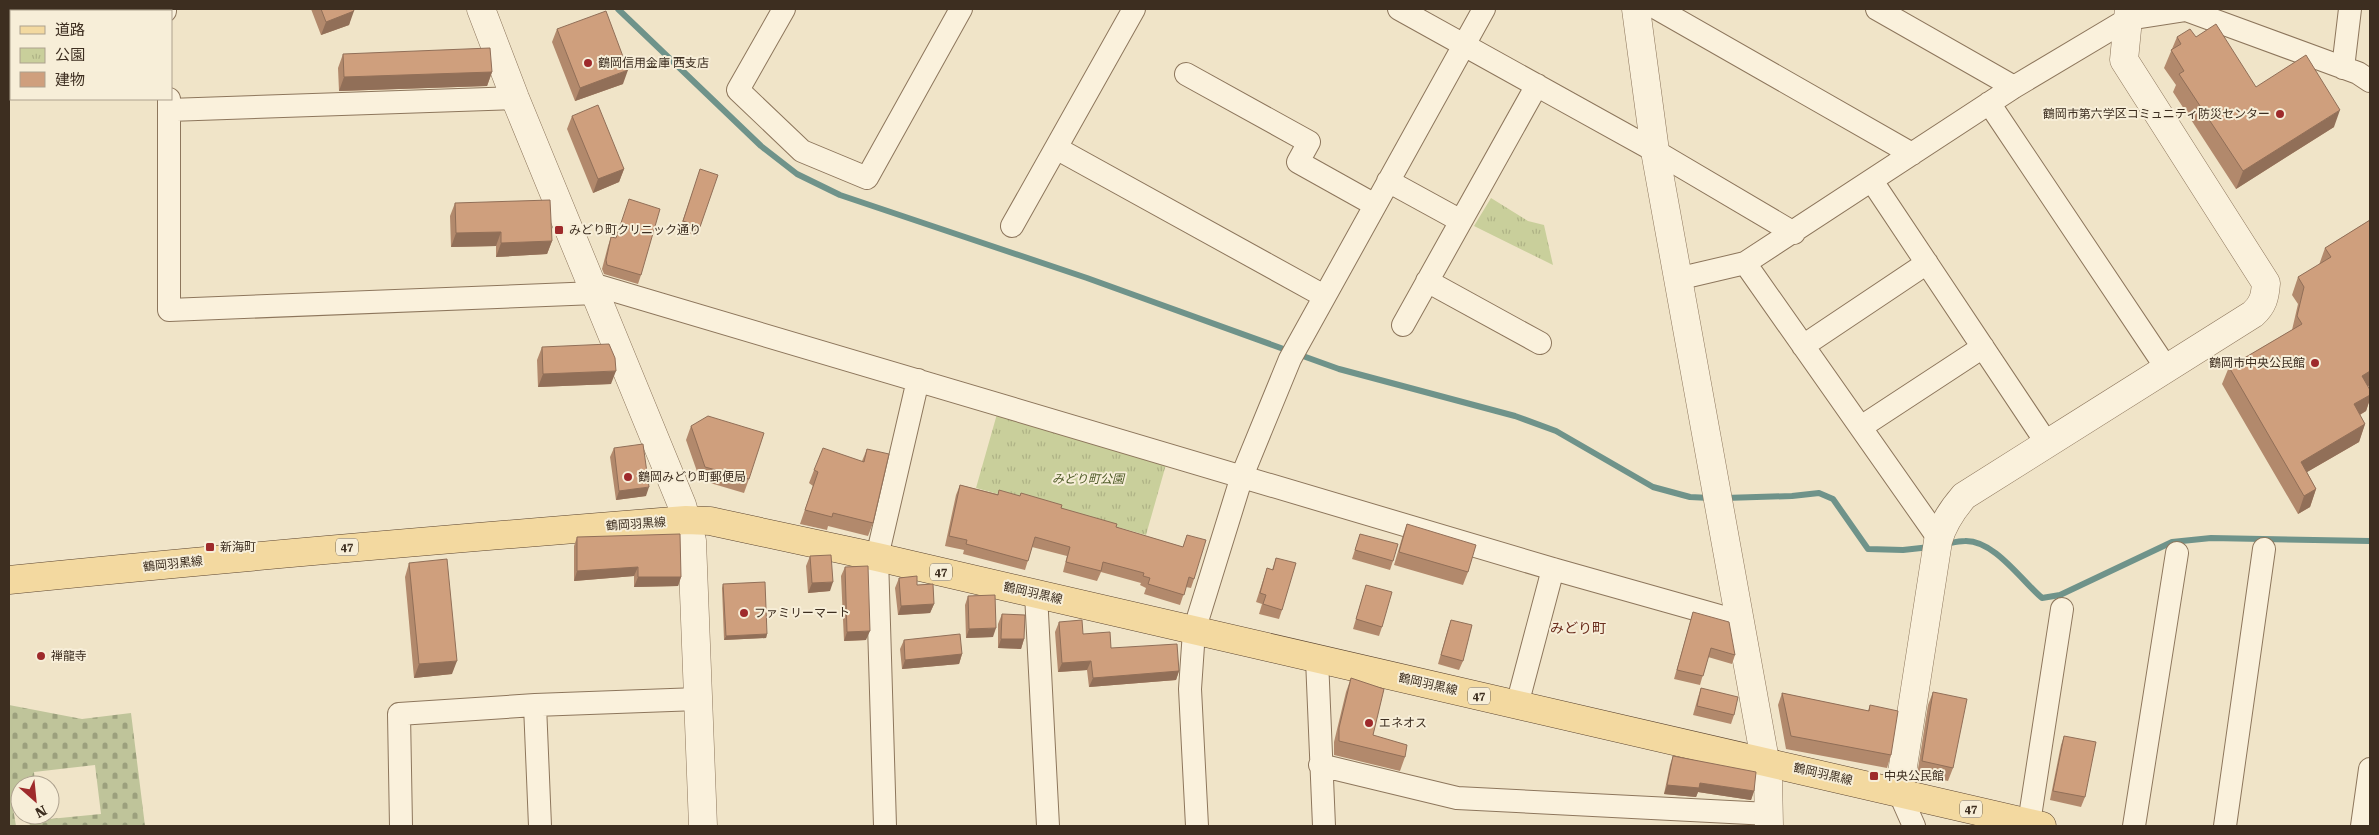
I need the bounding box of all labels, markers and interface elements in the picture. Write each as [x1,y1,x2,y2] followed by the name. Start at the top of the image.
[10,10,172,100] legend
[55,21,85,39] text: 道路
[55,46,85,64] text: 公園
[598,56,709,70] place label: 鶴岡信用金庫 西支店
[582,57,594,69] marker: 鶴岡信用金庫 西支店
[55,71,85,89] text: 建物
[2043,107,2270,121] place label: 鶴岡市第六学区コミュニティ防災センター
[2274,108,2286,120] marker: 鶴岡市第六学区コミュニティ防災センター
[569,223,701,237] place label: みどり町クリニック通り
[553,224,565,236] marker: みどり町クリニック通り
[2209,356,2305,370] place label: 鶴岡市中央公民館
[2309,357,2321,369] marker: 鶴岡市中央公民館
[638,470,746,484] place label: 鶴岡みどり町郵便局
[622,471,634,483] marker: 鶴岡みどり町郵便局
[1052,472,1126,486] park label: みどり町公園
[606,515,666,533] street label: 鶴岡羽黒線
[336,538,358,556] road number: 47
[220,540,256,554] place label: 新海町
[204,541,216,553] marker: 新海町
[142,554,204,574] street label: 鶴岡羽黒線
[930,564,952,580] road number: 47
[1002,579,1064,607] street label: 鶴岡羽黒線
[754,606,850,620] place label: ファミリーマート
[738,607,750,619] marker: ファミリーマート
[1550,620,1606,636] district label: みどり町
[51,649,87,663] place label: 禅龍寺
[35,650,47,662] marker: 禅龍寺
[1397,670,1459,698] street label: 鶴岡羽黒線
[1468,688,1490,704] road number: 47
[1379,716,1427,730] place label: エネオス
[1363,717,1375,729] marker: エネオス
[1792,760,1854,788] street label: 鶴岡羽黒線
[1884,769,1944,783] place label: 中央公民館
[1868,770,1880,782] marker: 中央公民館
[10,775,60,825] north arrow
[1960,801,1982,818] road number: 47
[32,802,49,821] text: N

